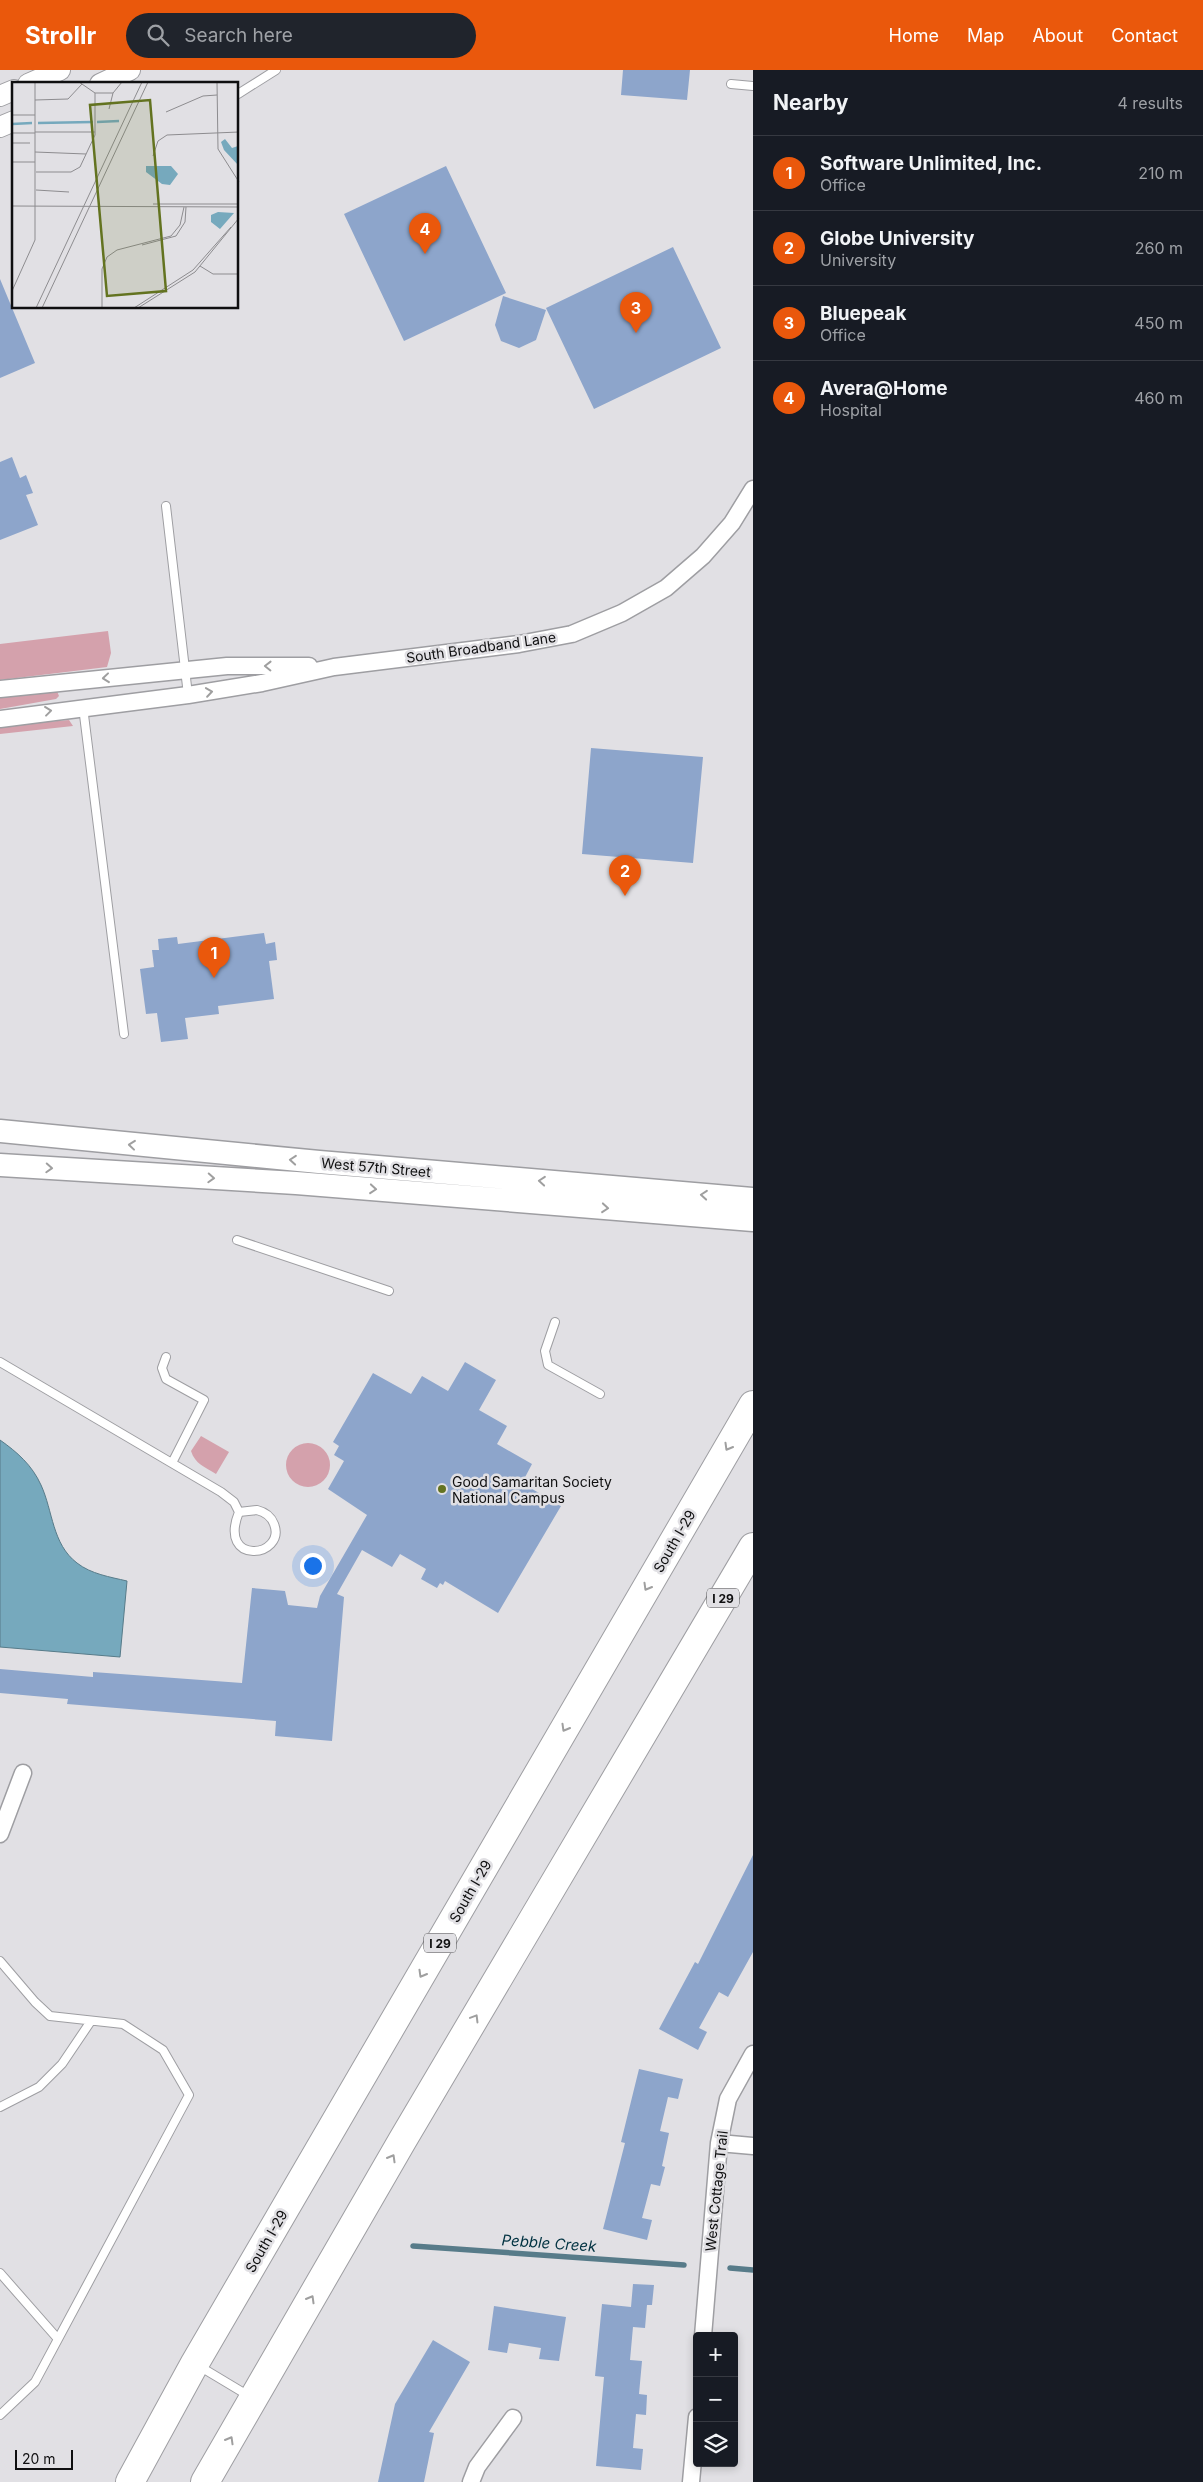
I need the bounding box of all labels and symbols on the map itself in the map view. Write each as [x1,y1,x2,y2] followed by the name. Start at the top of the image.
[12,82,239,309] inset map
[409,213,441,254] pin: 4
[620,292,652,333] pin: 3
[405,628,557,666] street label: South Broadband Lane
[263,660,271,671] one-way arrow
[101,672,109,683] one-way arrow
[206,687,214,698] one-way arrow
[44,706,52,717] one-way arrow
[609,855,641,896] pin: 2
[198,937,230,978] pin: 1
[127,1140,135,1151] one-way arrow
[321,1154,432,1180] street label: West 57th Street
[289,1155,297,1166] one-way arrow
[45,1162,53,1173] one-way arrow
[207,1172,215,1183] one-way arrow
[538,1176,546,1187] one-way arrow
[369,1184,377,1195] one-way arrow
[700,1189,708,1200] one-way arrow
[601,1202,609,1213] one-way arrow
[725,1441,735,1450] one-way arrow
[452,1473,612,1506] place label: Good Samaritan Society National Campus
[436,1483,448,1495] marker: Good Samaritan Society National Campus
[649,1507,699,1575] street label: South I-29
[300,1553,326,1579] your location
[643,1582,653,1591] one-way arrow
[707,1589,739,1608] road number: I 29
[561,1722,571,1731] one-way arrow
[445,1857,495,1925] street label: South I-29
[424,1934,456,1952] road number: I 29
[418,1969,428,1978] one-way arrow
[468,2015,478,2024] one-way arrow
[701,2130,731,2252] street label: West Cottage Trail
[386,2155,396,2164] one-way arrow
[241,2207,291,2275] street label: South I-29
[501,2230,598,2256] water label: Pebble Creek
[305,2296,315,2305] one-way arrow
[223,2436,233,2445] one-way arrow
[15,2447,72,2470] scale bar

